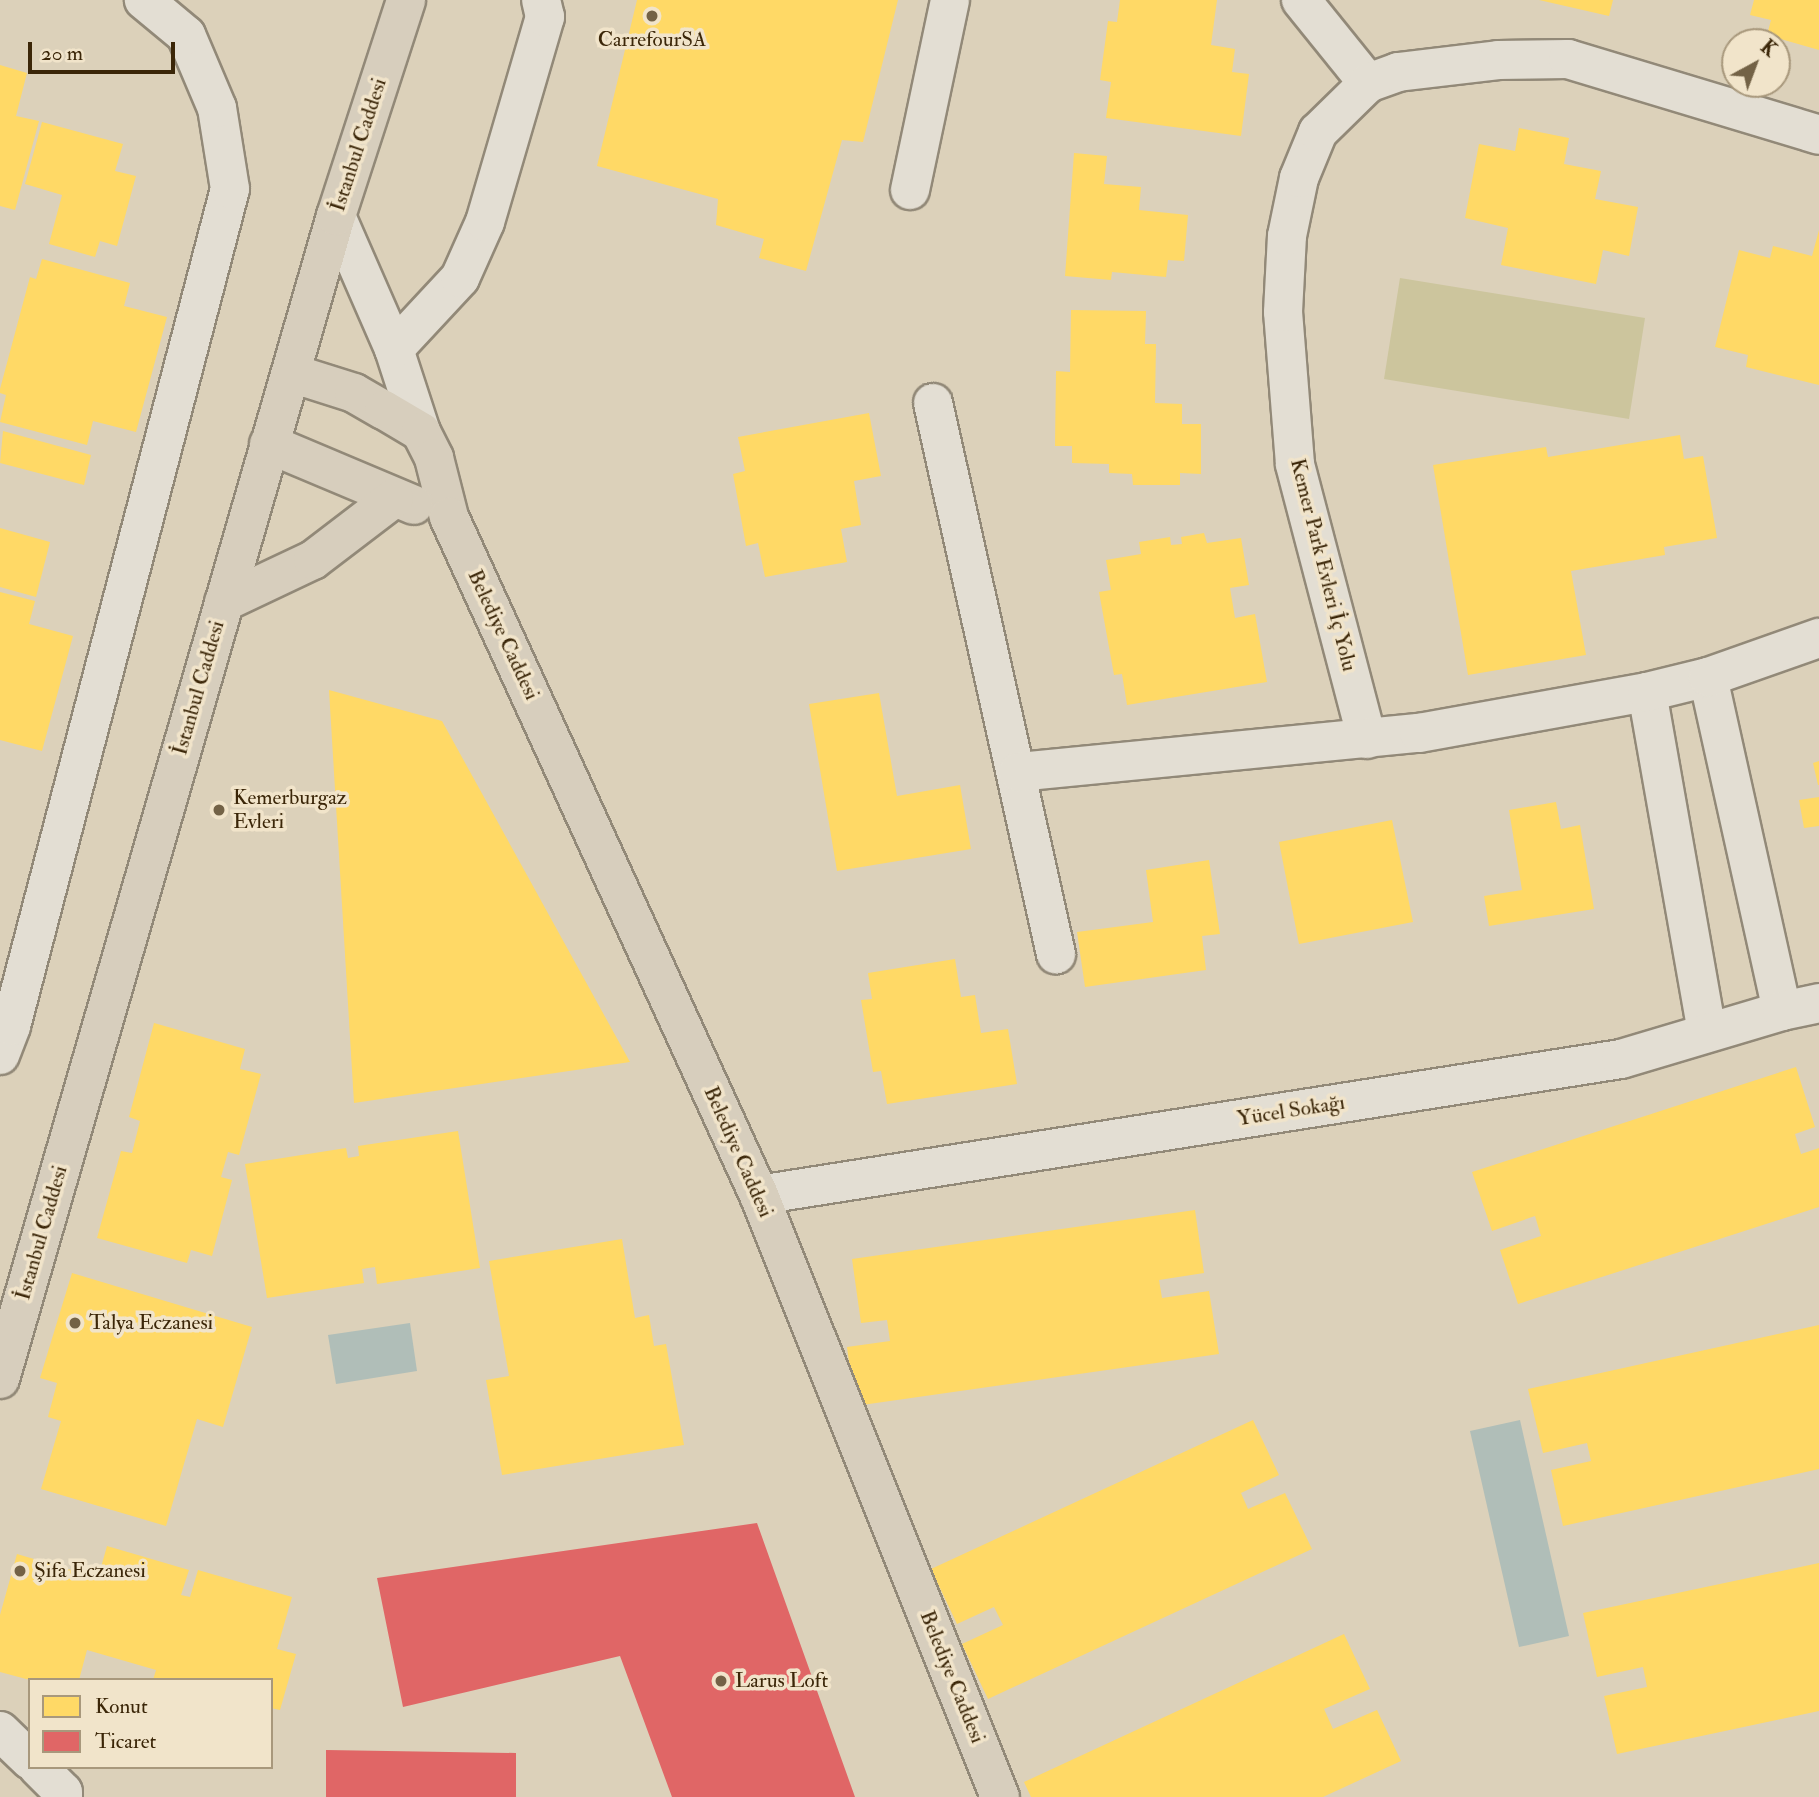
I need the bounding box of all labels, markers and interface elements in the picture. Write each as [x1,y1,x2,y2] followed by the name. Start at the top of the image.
[644,8,660,24] marker: CarrefourSA
[598,27,706,53] place label: CarrefourSA
[32,28,178,72] scale bar
[1721,28,1791,98] north arrow
[1756,35,1781,62] text: K
[41,40,83,67] text: 20 m
[326,75,392,215] street label: İstanbul Caddesi
[1284,456,1362,674] street label: Kemer Park Evleri İç Yolu
[462,566,544,704] street label: Belediye Caddesi
[168,618,230,758] street label: İstanbul Caddesi
[233,785,347,835] place label: Kemerburgaz Evleri
[211,802,227,818] marker: Kemerburgaz Evleri
[698,1083,778,1221] street label: Belediye Caddesi
[1235,1090,1347,1132] street label: Yücel Sokağı
[11,1163,73,1303] street label: İstanbul Caddesi
[89,1310,213,1336] place label: Talya Eczanesi
[67,1315,83,1331] marker: Talya Eczanesi
[34,1558,146,1584] place label: Şifa Eczanesi
[12,1563,28,1579] marker: Şifa Eczanesi
[914,1607,990,1747] street label: Belediye Caddesi
[735,1668,828,1694] place label: Larus Loft
[713,1673,729,1689] marker: Larus Loft
[28,1678,273,1769] legend
[95,1693,148,1720] text: Konut
[95,1728,156,1755] text: Ticaret

